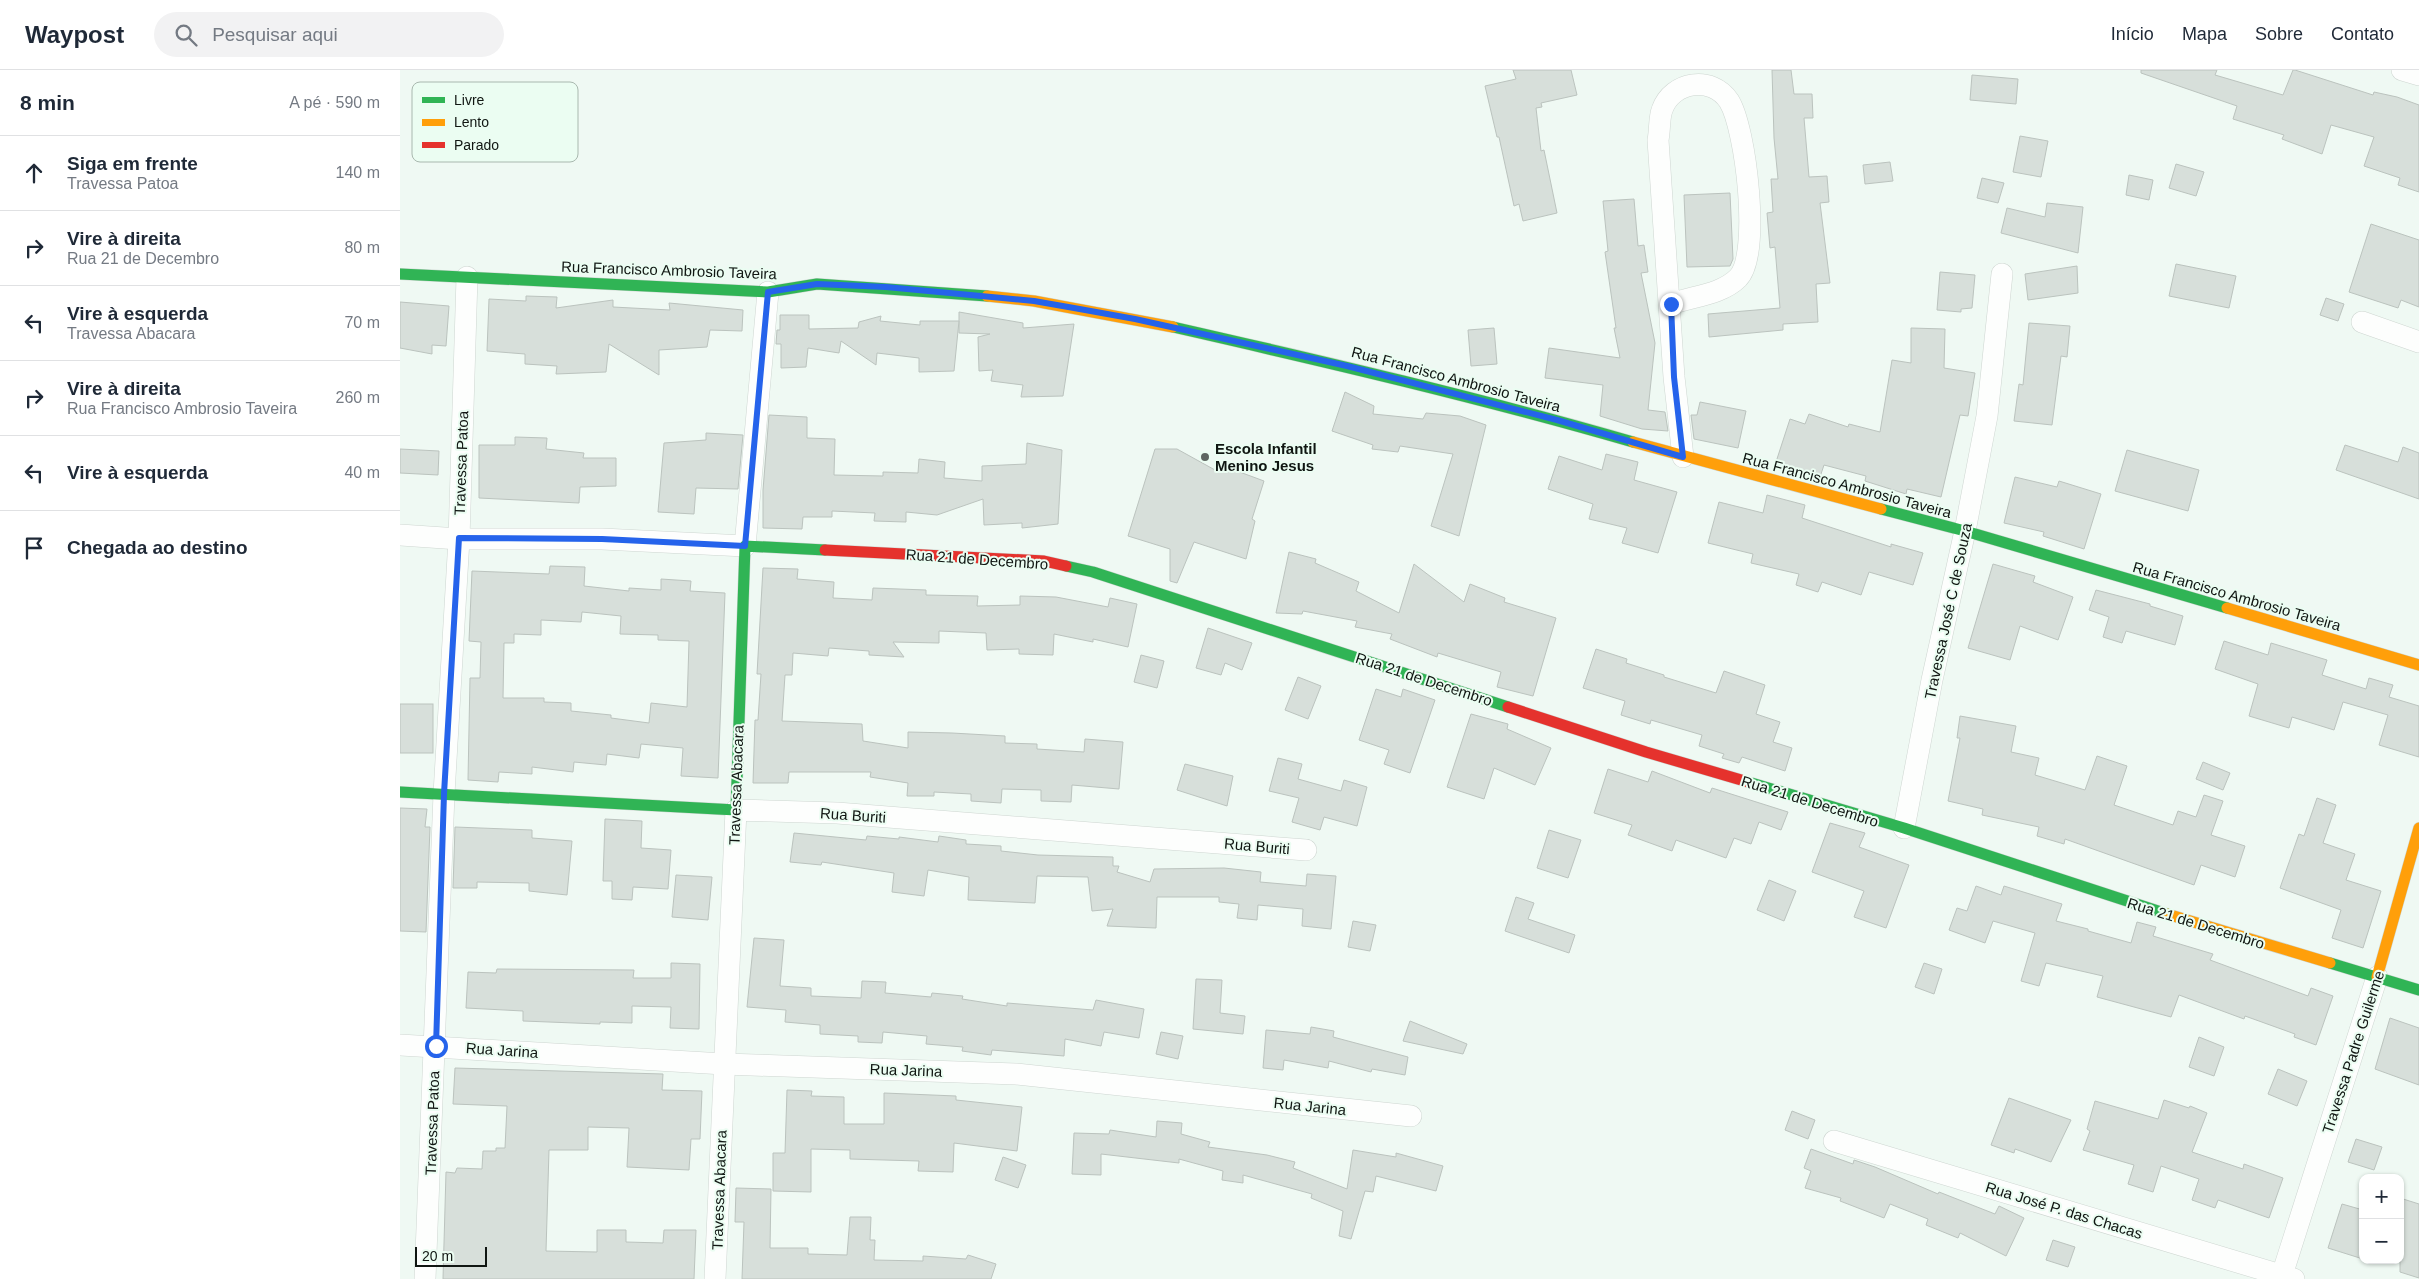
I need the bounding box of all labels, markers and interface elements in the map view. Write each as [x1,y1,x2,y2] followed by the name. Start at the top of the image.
[154,12,504,57] search box
[25,21,124,48] text: Waypost
[172,21,200,49] icon: search
[212,24,338,45] text: Pesquisar aqui
[2111,24,2154,44] text: Início
[2182,24,2227,44] text: Mapa
[2255,24,2303,44] text: Sobre
[2331,24,2394,44] text: Contato
[412,82,578,162] legend
[20,91,75,114] text: 8 min
[454,92,485,108] text: Livre
[289,94,380,111] text: A pé · 590 m
[454,114,489,130] text: Lento
[454,137,499,153] text: Parado
[67,153,198,174] text: Siga em frente
[20,159,48,187] icon: ahead
[336,164,380,181] text: 140 m
[67,175,178,192] text: Travessa Patoa
[67,228,181,249] text: Vire à direita
[20,234,48,262] icon: right
[344,239,380,256] text: 80 m
[67,250,219,267] text: Rua 21 de Decembro
[561,258,778,282] street label: Rua Francisco Ambrosio Taveira
[1660,293,1683,316] route end
[67,303,208,324] text: Vire à esquerda
[20,309,48,337] icon: left
[344,314,380,331] text: 70 m
[67,325,195,342] text: Travessa Abacara
[1350,343,1563,415] street label: Rua Francisco Ambrosio Taveira
[67,378,181,399] text: Vire à direita
[20,384,48,412] icon: right
[336,389,380,406] text: 260 m
[67,400,297,417] text: Rua Francisco Ambrosio Taveira
[451,410,471,516] street label: Travessa Patoa
[1215,440,1317,474] place label: Escola Infantil Menino Jesus
[1741,449,1954,521] street label: Rua Francisco Ambrosio Taveira
[1199,451,1211,463] marker: Escola Infantil Menino Jesus
[20,459,48,487] icon: left
[67,462,208,483] text: Vire à esquerda
[344,464,380,481] text: 40 m
[1921,521,1975,701] street label: Travessa José C de Souza
[20,534,48,562] icon: arrive
[67,537,248,558] text: Chegada ao destino
[905,546,1049,572] street label: Rua 21 de Decembro
[2131,558,2344,634] street label: Rua Francisco Ambrosio Taveira
[1354,649,1494,709] street label: Rua 21 de Decembro
[725,724,747,845] street label: Travessa Abacara
[1739,772,1881,830] street label: Rua 21 de Decembro
[820,804,886,826] street label: Rua Buriti
[1223,835,1291,857] street label: Rua Buriti
[2125,894,2267,952] street label: Rua 21 de Decembro
[2319,968,2387,1136] street label: Travessa Padre Guilerme
[425,1035,448,1058] route start
[465,1039,539,1061] street label: Rua Jarina
[869,1060,943,1080] street label: Rua Jarina
[422,1070,442,1176] street label: Travessa Patoa
[1273,1094,1348,1118] street label: Rua Jarina
[708,1129,730,1250] street label: Travessa Abacara
[2359,1174,2404,1264] map controls
[2359,1174,2404,1219] button: +
[1984,1178,2144,1242] street label: Rua José P. das Chacas
[2359,1219,2404,1264] button: −
[415,1244,488,1267] scale bar
[422,1248,453,1264] text: 20 m

